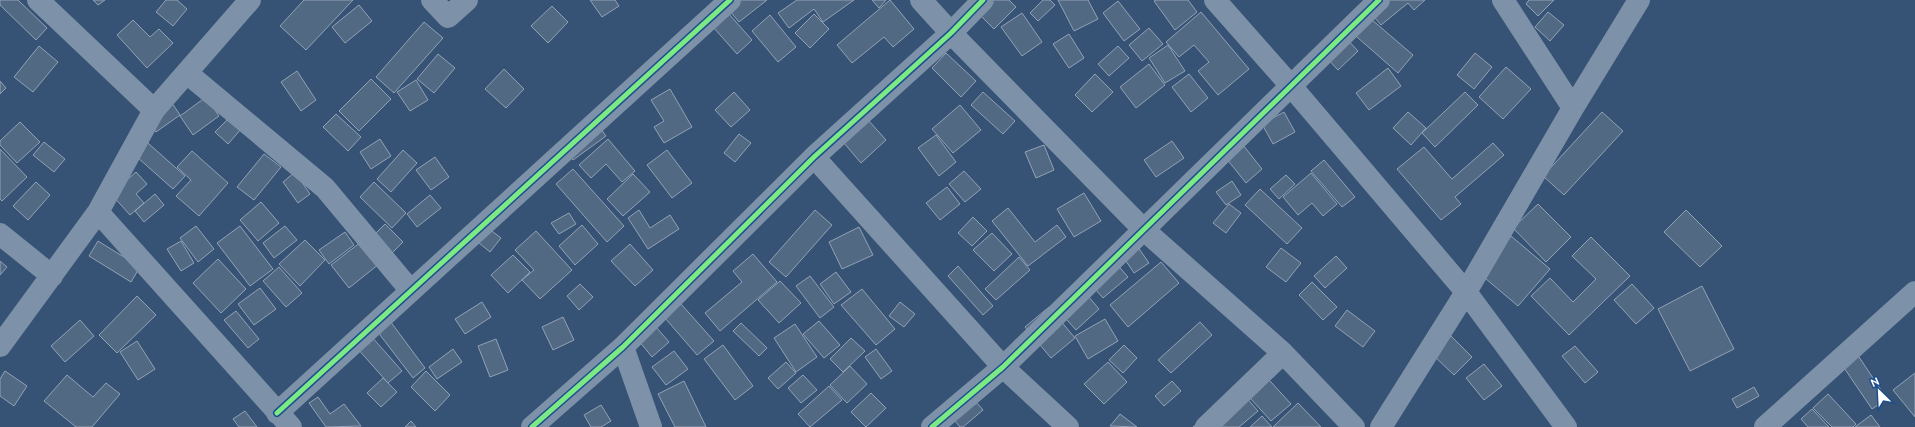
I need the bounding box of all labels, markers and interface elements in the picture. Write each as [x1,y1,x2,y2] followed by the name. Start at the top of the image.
[1859,371,1899,411] north arrow
[1869,375,1881,389] text: N

